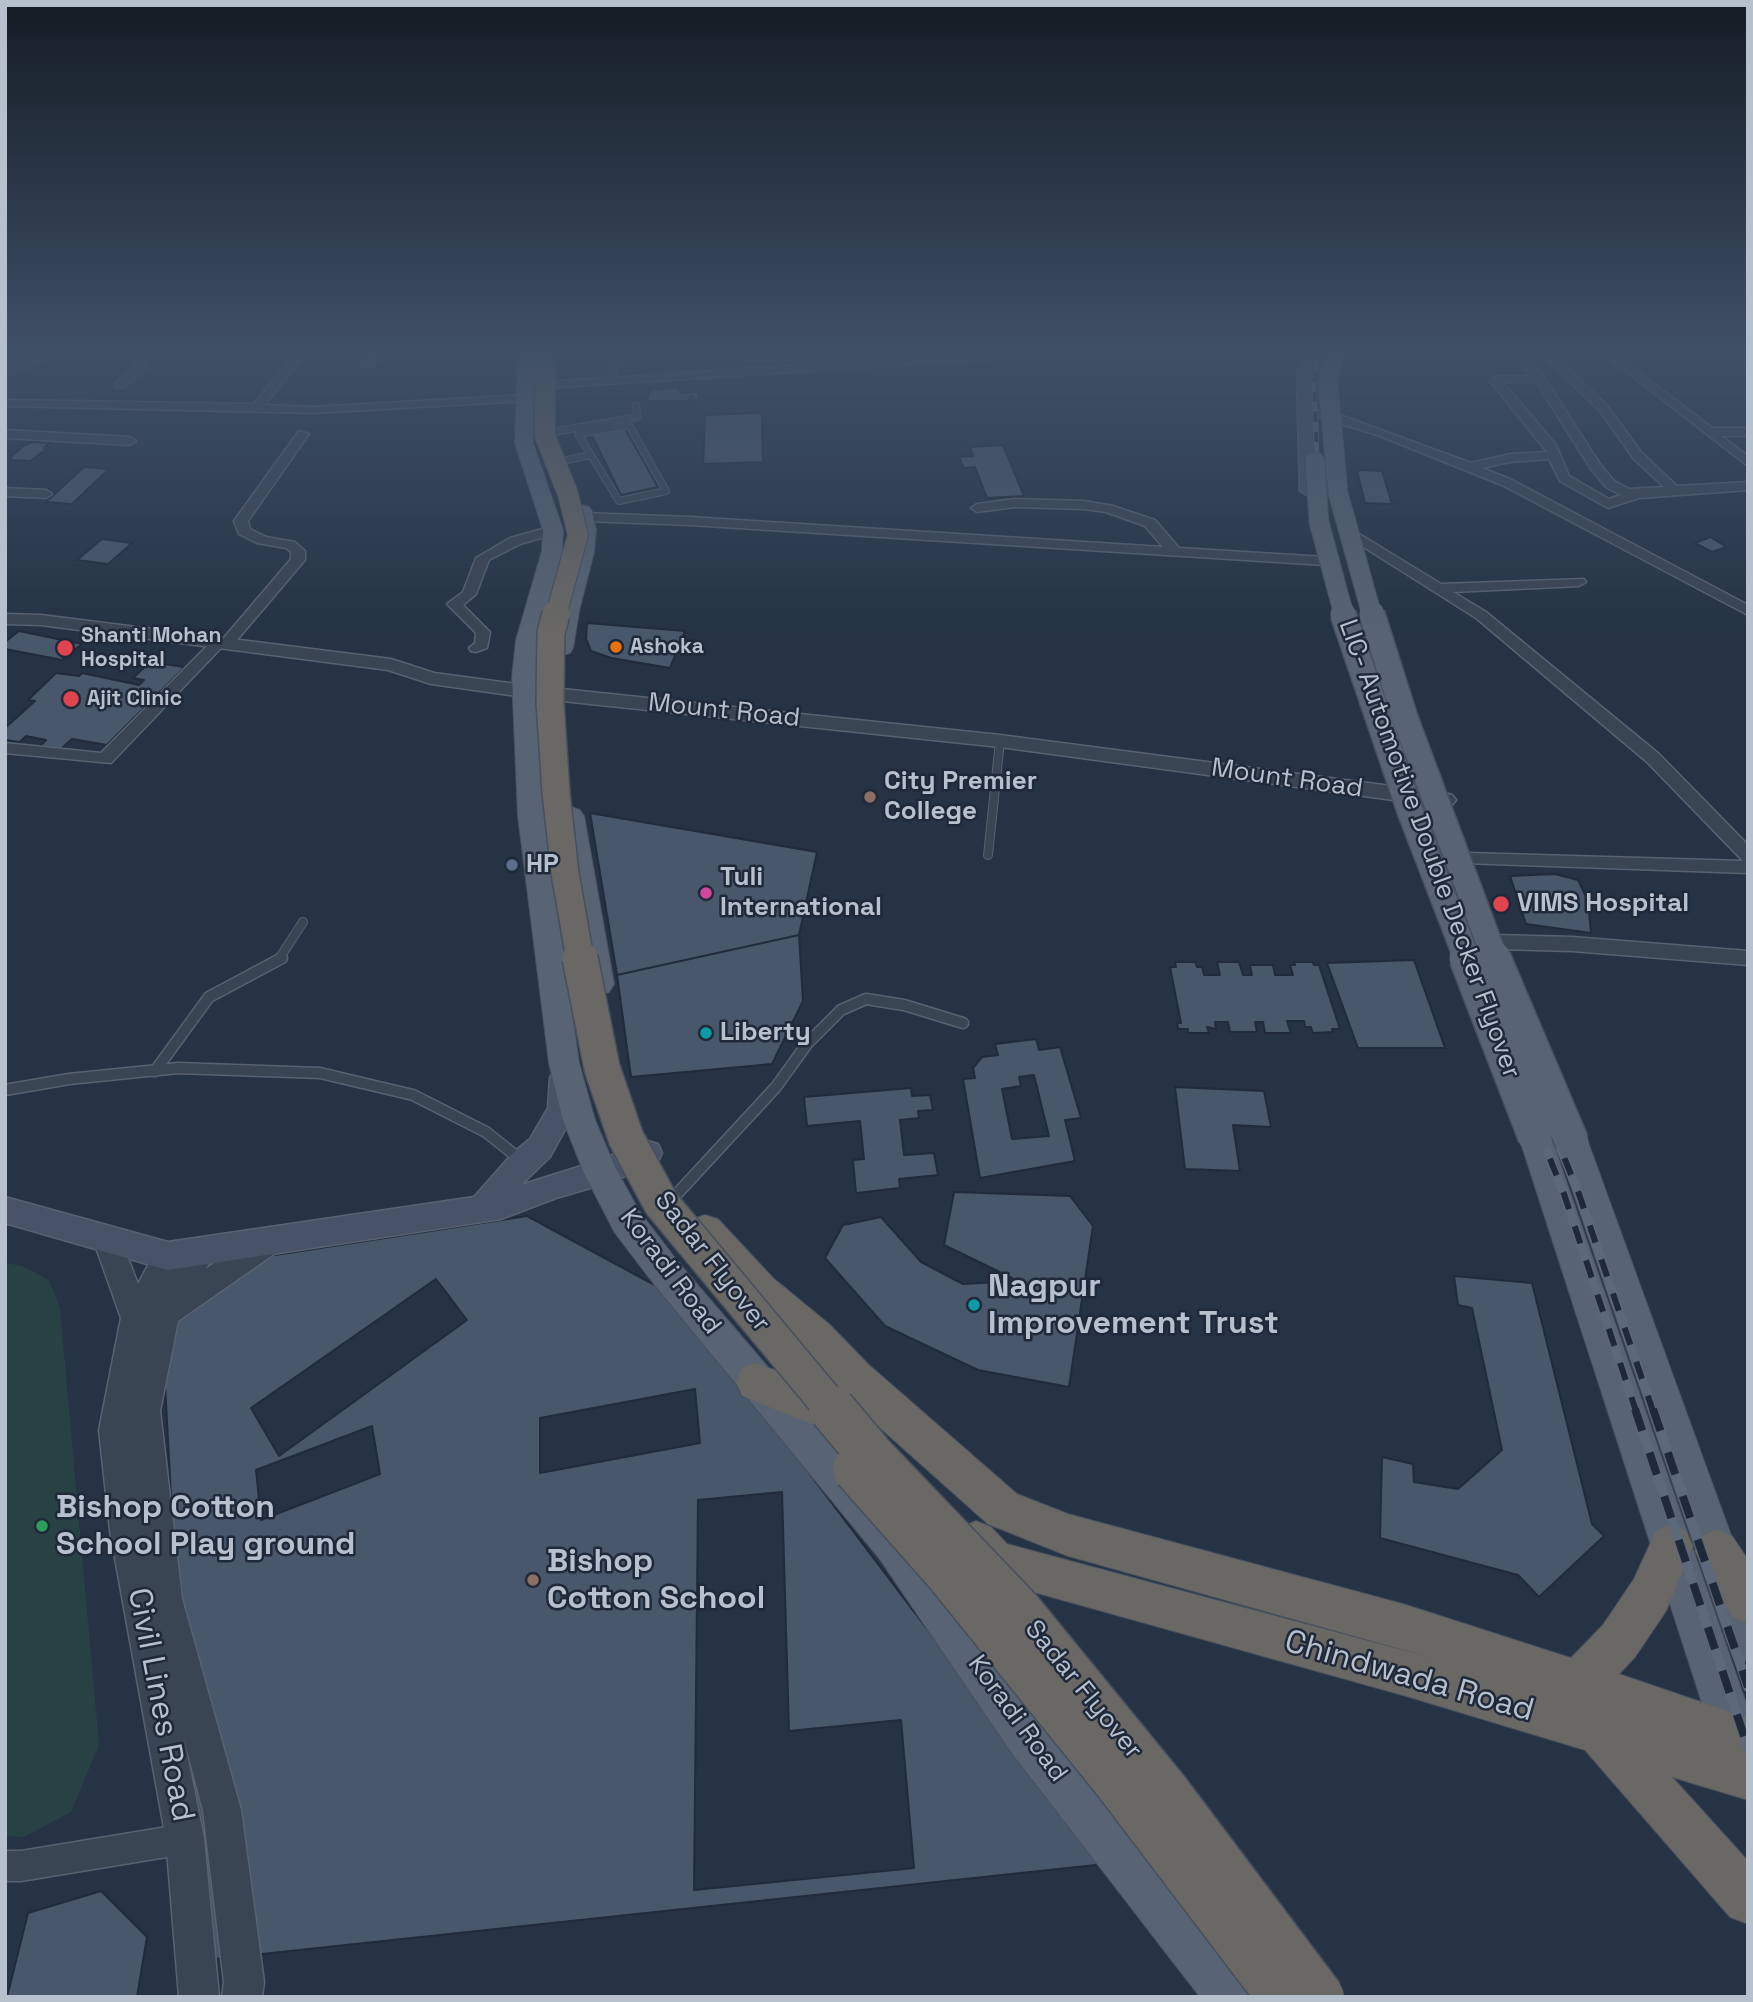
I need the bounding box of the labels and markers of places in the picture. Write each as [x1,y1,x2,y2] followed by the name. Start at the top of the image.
[81,623,221,673] place label: Shanti Mohan Hospital
[630,634,704,660] place label: Ashoka
[55,638,75,658] marker: Shanti Mohan Hospital
[608,639,624,655] marker: Ashoka
[87,686,182,712] place label: Ajit Clinic
[61,689,81,709] marker: Ajit Clinic
[884,766,1037,828] place label: City Premier College
[862,789,878,805] marker: City Premier College
[526,849,559,881] place label: HP
[504,857,520,873] marker: HP
[720,862,882,924] place label: Tuli International
[698,885,714,901] marker: Tuli International
[1517,888,1689,920] place label: VIMS Hospital
[1491,894,1511,914] marker: VIMS Hospital
[720,1017,811,1049] place label: Liberty
[698,1025,714,1041] marker: Liberty
[988,1268,1279,1343] place label: Nagpur Improvement Trust
[966,1297,982,1313] marker: Nagpur Improvement Trust
[56,1489,355,1564] place label: Bishop Cotton School Play ground
[34,1518,50,1534] marker: Bishop Cotton School Play ground
[547,1543,765,1618] place label: Bishop Cotton School
[525,1572,541,1588] marker: Bishop Cotton School

